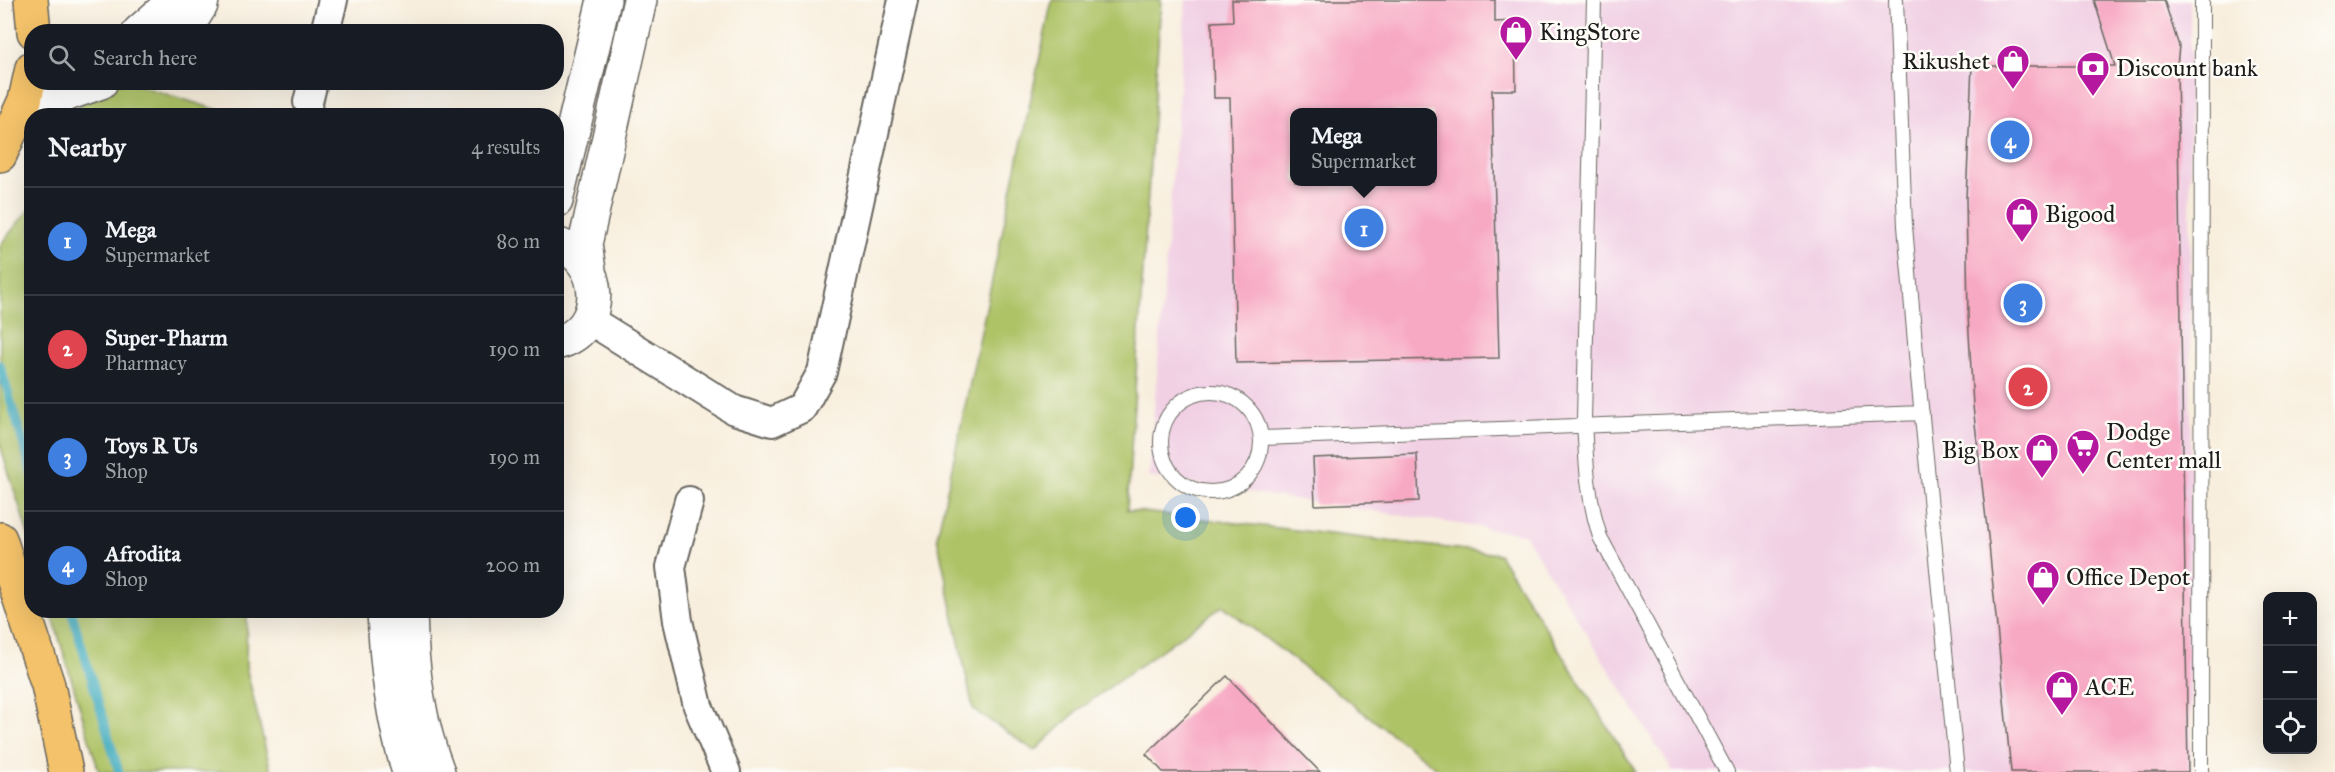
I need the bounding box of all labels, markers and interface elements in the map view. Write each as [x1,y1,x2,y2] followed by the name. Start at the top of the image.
[1498,14,1534,61] shop icon: KingStore
[1539,17,1640,47] place label: KingStore
[24,24,564,90] search box
[45,41,78,74] icon: search
[1995,43,2031,90] shop icon: Rikushet
[93,44,197,71] text: Search here
[1902,46,1990,76] place label: Rikushet
[2075,50,2111,97] bank icon: Discount bank
[2116,53,2259,83] place label: Discount bank
[1290,108,1437,186] popup
[1990,118,2030,162] pin: 4
[1311,122,1362,149] text: Mega
[48,131,126,163] text: Nearby
[471,135,540,159] text: 4 results
[1311,149,1416,173] text: Supermarket
[2004,196,2040,243] shop icon: Bigood
[2045,199,2115,229] place label: Bigood
[1344,206,1384,250] pin: 1
[105,216,156,243] text: Mega
[64,229,71,253] text: 1
[497,229,540,253] text: 80 m
[105,243,210,267] text: Supermarket
[2004,280,2042,326] pin: 3
[105,324,228,351] text: Super-Pharm
[63,337,72,361] text: 2
[489,337,540,361] text: 190 m
[105,351,187,375] text: Pharmacy
[2008,364,2048,410] pin: 2
[2106,417,2222,475] place label: Dodge Center mall
[2065,428,2101,475] supermarket icon: Dodge Center mall
[105,432,197,459] text: Toys R Us
[2024,432,2060,479] shop icon: Big Box
[1942,435,2019,465] place label: Big Box
[64,445,72,469] text: 3
[489,445,540,469] text: 190 m
[105,459,148,483] text: Shop
[1171,503,1200,532] your location
[105,540,181,567] text: Afrodita
[62,553,73,577] text: 4
[486,553,540,577] text: 200 m
[2025,559,2061,606] shop icon: Office Depot
[2066,562,2191,592] place label: Office Depot
[105,567,148,591] text: Shop
[2263,592,2317,754] map controls
[2263,592,2317,646] button: +
[2263,646,2317,700] button: −
[2044,669,2080,716] shop icon: ACE
[2084,672,2134,702] place label: ACE
[2263,700,2317,754] button: locate

